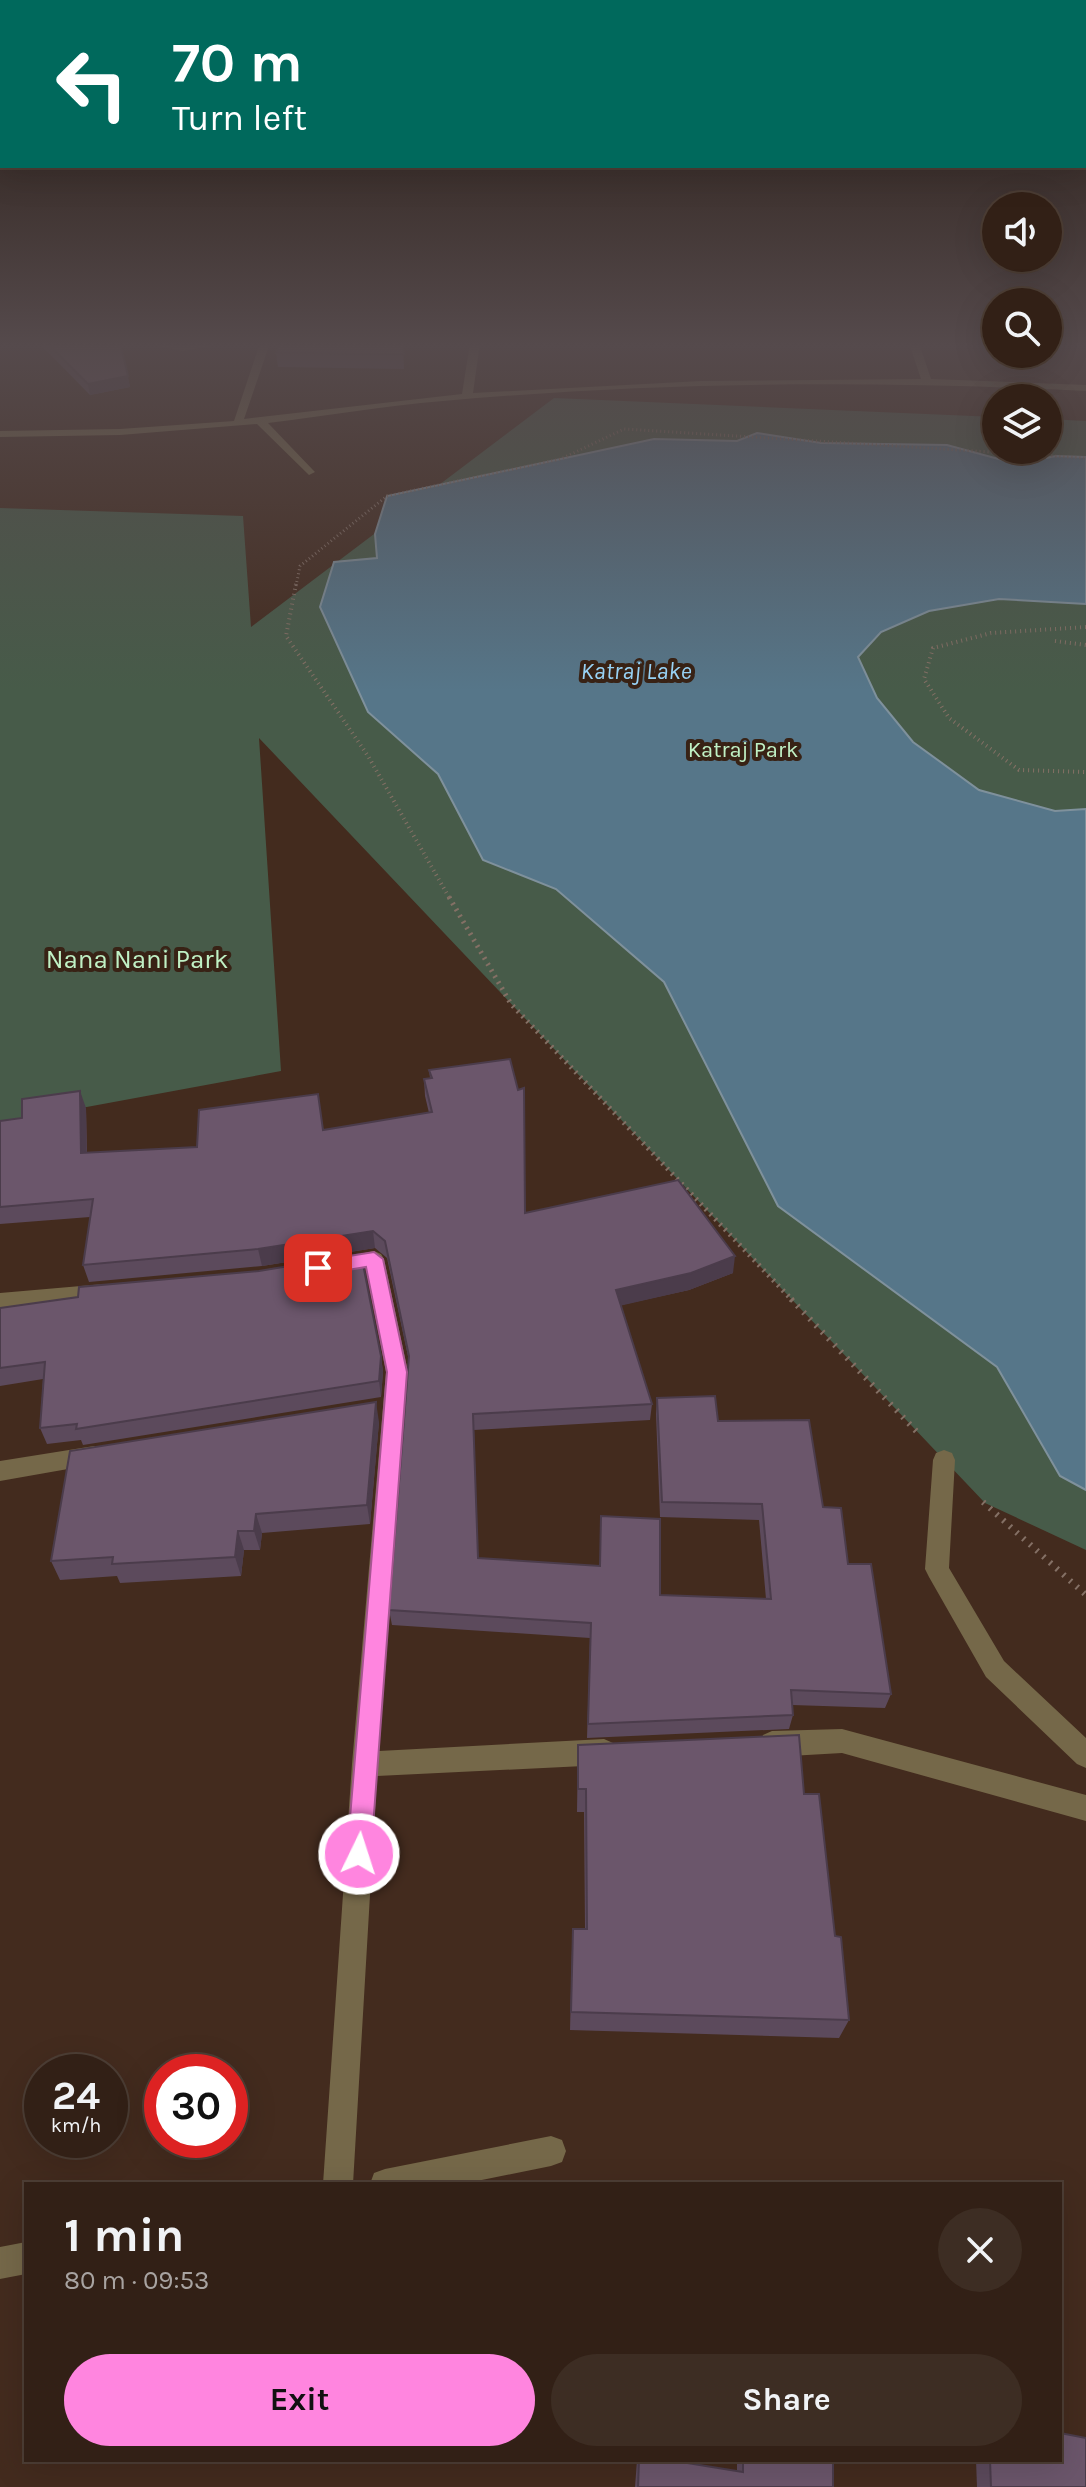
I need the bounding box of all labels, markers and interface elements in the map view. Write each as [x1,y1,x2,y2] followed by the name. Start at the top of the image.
[172,30,303,95] text: 70 m
[40,32,144,136] icon: left
[172,97,307,139] text: Turn left
[982,192,1062,464] map controls
[982,192,1062,272] button: sound
[982,288,1062,368] button: search
[982,384,1062,464] button: layers
[580,657,692,685] water label: Katraj Lake
[688,737,798,763] park label: Katraj Park
[46,944,228,975] park label: Nana Nani Park
[284,1234,352,1302] pin
[296,1246,340,1290] icon: arrive
[317,1812,401,1896] position arrow
[144,2054,248,2158] speed limit sign: 30
[52,2072,100,2119] text: 24
[51,2114,101,2137] text: km/h
[64,2207,184,2263] text: 1 min
[938,2208,1022,2292] button: close
[64,2265,209,2296] text: 80 m · 09:53
[64,2354,535,2446] button: Exit
[551,2354,1022,2446] button: Share

